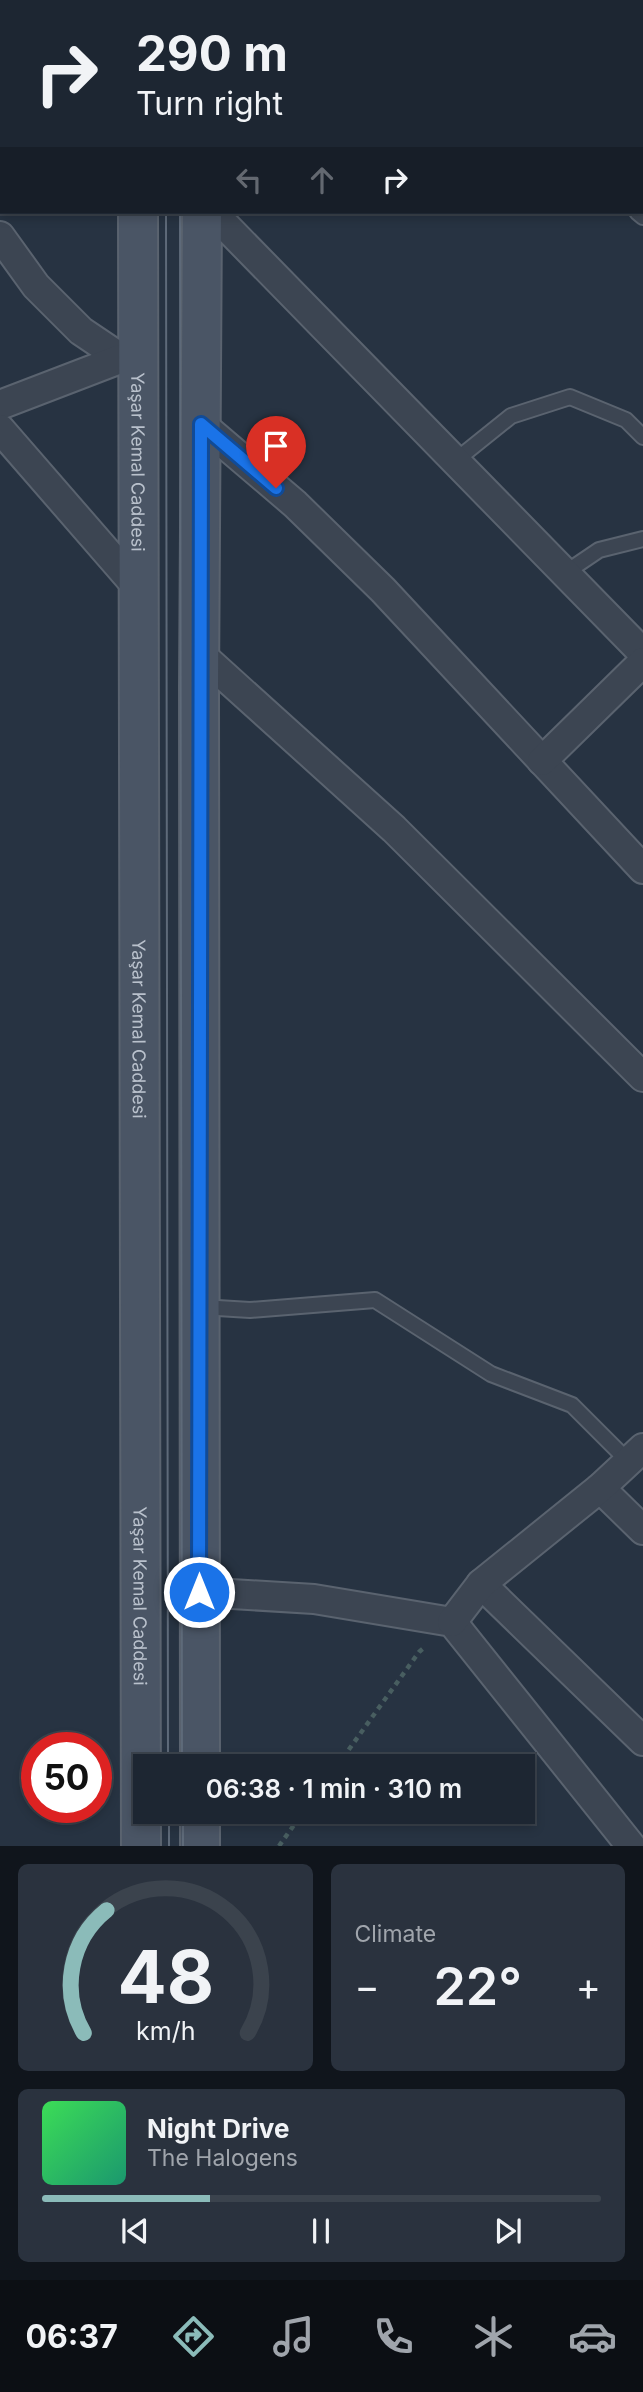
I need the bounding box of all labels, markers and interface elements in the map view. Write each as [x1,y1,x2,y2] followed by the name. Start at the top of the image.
[136,24,288,83] text: 290 m
[21,28,112,119] icon: right
[136,84,283,123] text: Turn right
[230,161,268,199] icon: left
[303,161,341,199] icon: ahead
[376,161,414,199] icon: right
[128,372,149,552] street label: Yaşar Kemal Caddesi
[246,416,306,488] pin
[257,427,295,465] icon: arrive
[129,939,150,1119] street label: Yaşar Kemal Caddesi
[130,1506,151,1686] street label: Yaşar Kemal Caddesi
[162,1555,236,1629] position arrow
[21,1732,112,1823] speed limit sign: 50
[206,1773,462,1804] text: 06:38 · 1 min · 310 m
[355,1920,436,1948] text: Climate
[117,1933,214,2022] text: 48
[433,1955,522,2018] text: 22°
[355,1963,380,2009] text: −
[576,1963,601,2009] text: +
[136,2016,195,2046] text: km/h
[147,2113,289,2144] text: Night Drive
[147,2144,298,2172] text: The Halogens
[116,2212,154,2250] icon: previous
[302,2212,340,2250] icon: pause
[489,2212,527,2250] icon: next
[169,2312,218,2361] icon: directions
[269,2312,318,2361] icon: music
[369,2312,418,2361] icon: phone
[469,2312,518,2361] icon: climate
[568,2312,617,2361] icon: car
[25,2317,118,2356] text: 06:37

